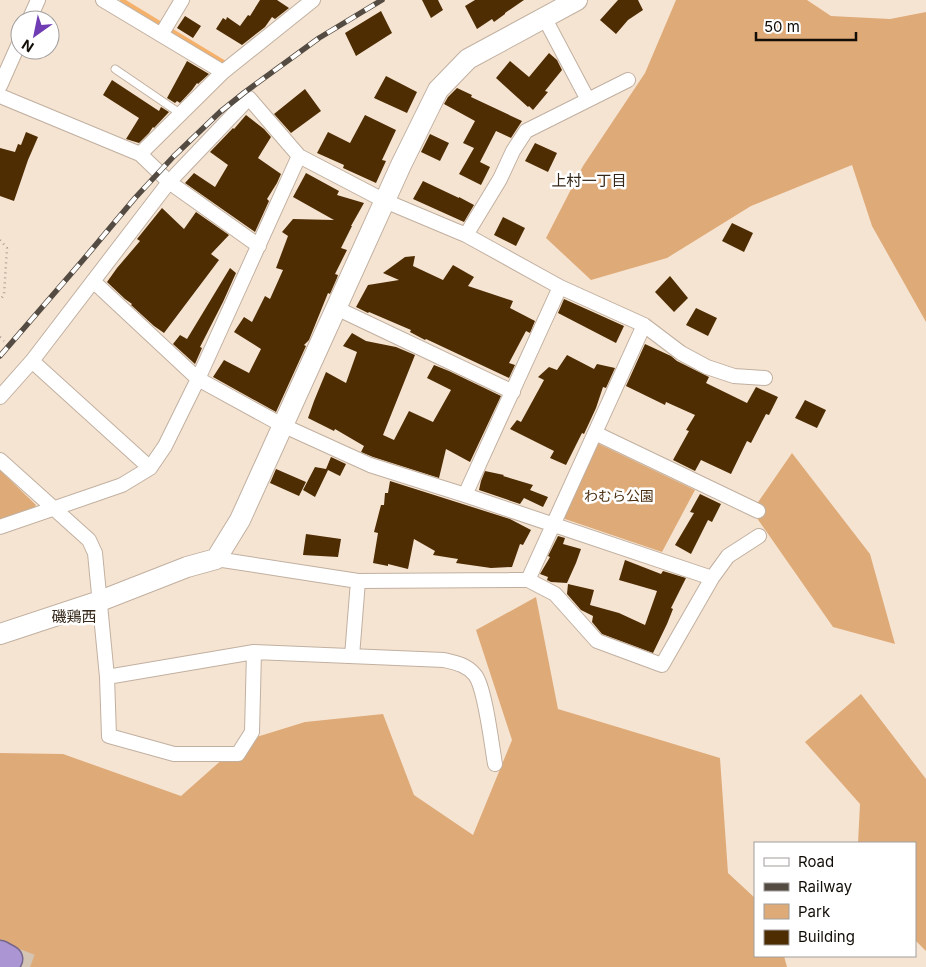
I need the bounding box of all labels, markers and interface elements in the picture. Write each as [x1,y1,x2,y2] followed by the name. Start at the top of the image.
[10,10,60,60] north arrow
[756,10,856,42] scale bar
[764,17,800,36] text: 50 m
[19,36,37,56] text: N
[551,171,627,190] district label: 上村一丁目
[584,487,654,504] park label: わむら公園
[51,607,97,626] district label: 磯鶏西
[754,842,916,957] legend
[798,852,834,871] text: Road
[798,877,853,896] text: Railway
[798,902,831,921] text: Park
[798,927,855,946] text: Building

